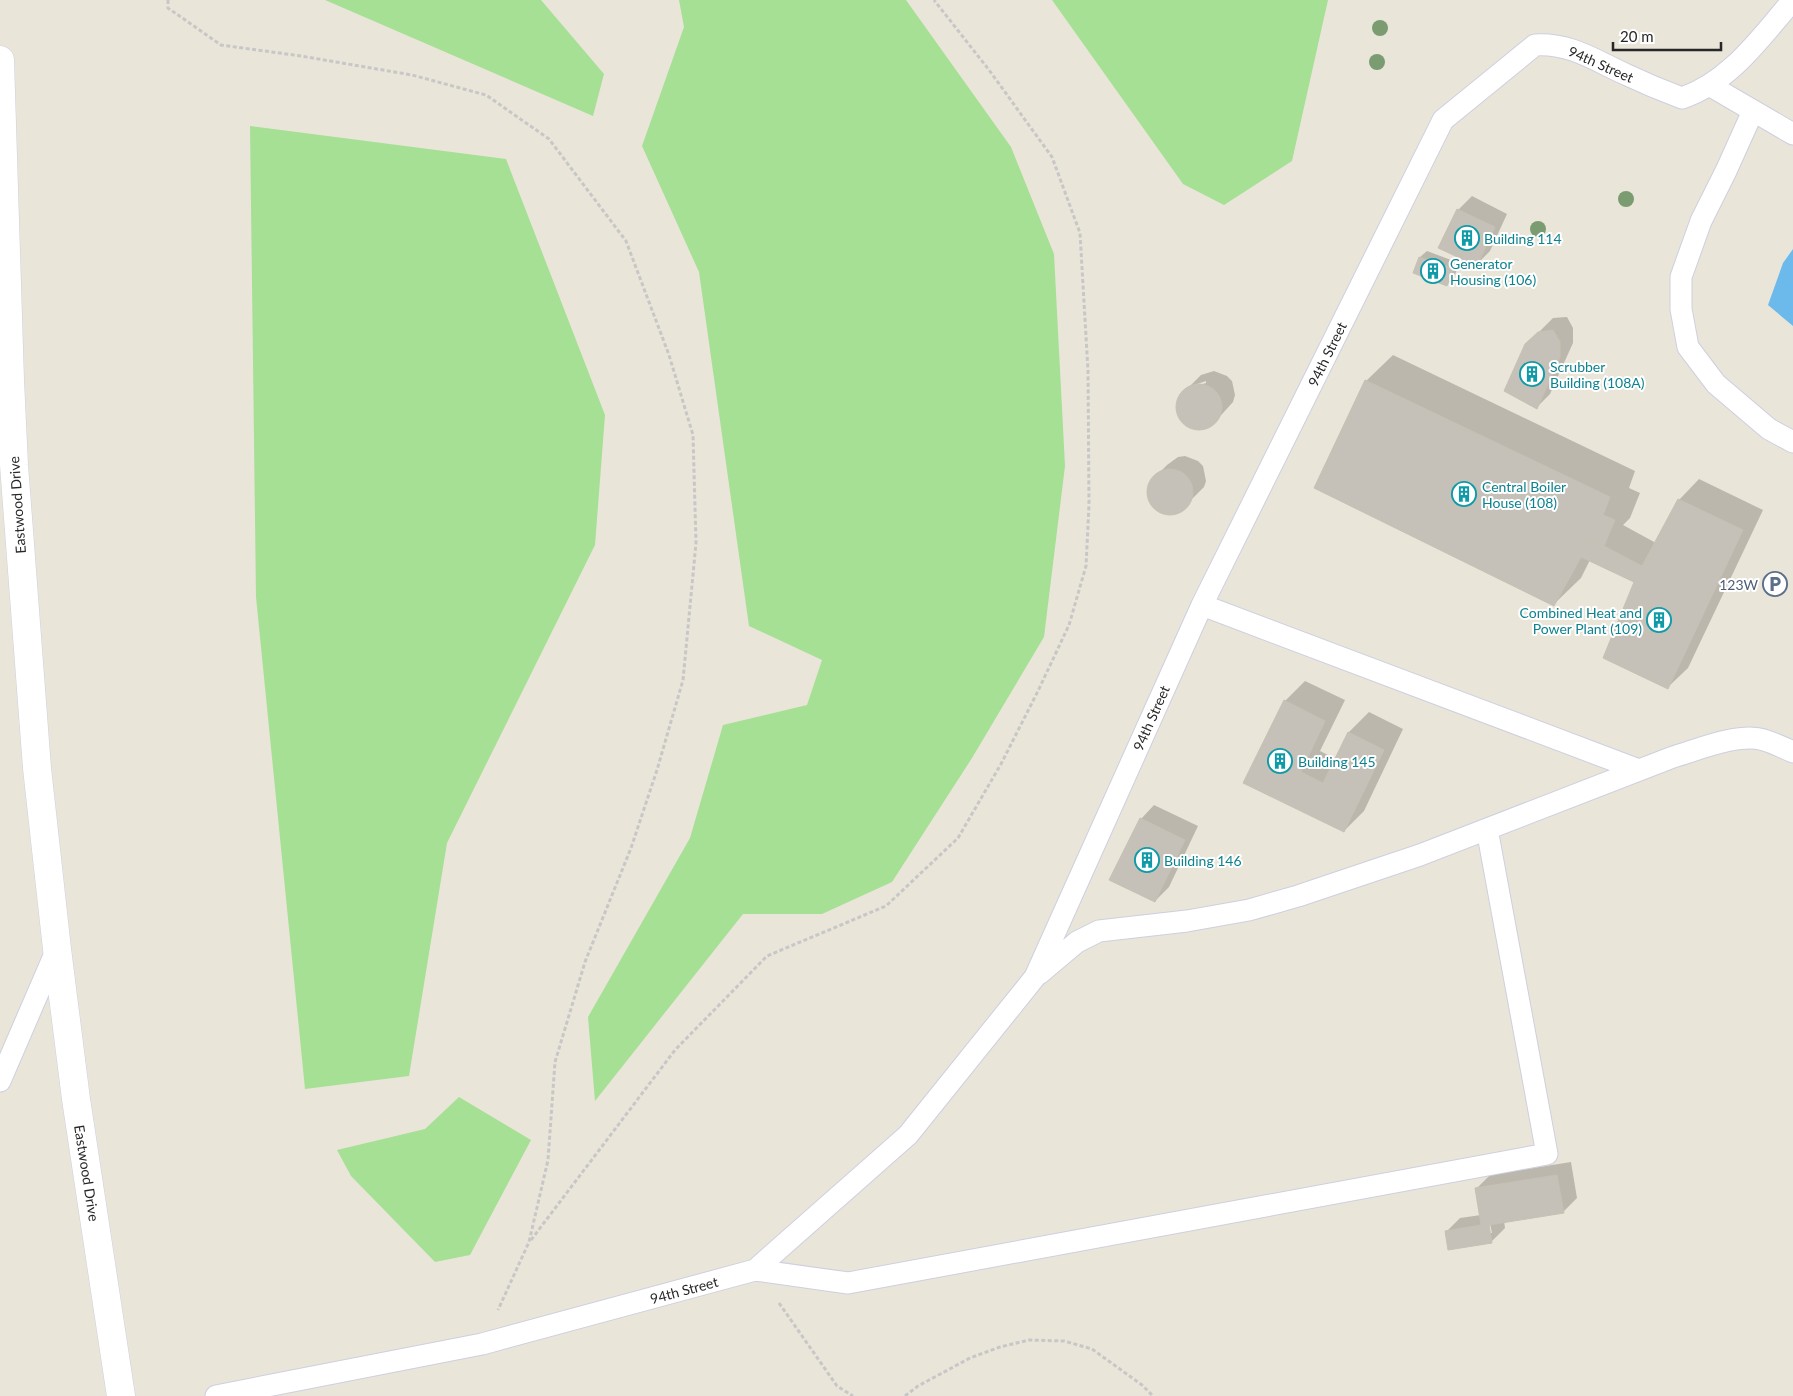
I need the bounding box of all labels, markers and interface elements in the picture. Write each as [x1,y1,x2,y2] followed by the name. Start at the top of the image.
[1613,20,1720,52] scale bar
[1620,27,1654,45] text: 20 m
[1566,42,1636,86] street label: 94th Street
[1454,225,1480,251] building icon: Building 114
[1484,230,1562,247] place label: Building 114
[1450,255,1536,288] place label: Generator Housing (106)
[1420,258,1446,284] building icon: Generator Housing (106)
[1304,319,1350,389] street label: 94th Street
[1550,358,1645,391] place label: Scrubber Building (108A)
[1519,361,1545,387] building icon: Scrubber Building (108A)
[5,456,29,554] street label: Eastwood Drive
[1482,478,1566,511] place label: Central Boiler House (108)
[1451,481,1477,507] building icon: Central Boiler House (108)
[1762,571,1788,597] parking icon: 123W
[1719,576,1759,593] place label: 123W
[1520,604,1642,637] place label: Combined Heat and Power Plant (109)
[1646,607,1672,633] building icon: Combined Heat and Power Plant (109)
[1129,683,1173,753] street label: 94th Street
[1267,748,1293,774] building icon: Building 145
[1298,753,1376,770] place label: Building 145
[1134,847,1160,873] building icon: Building 146
[1164,852,1242,869] place label: Building 146
[71,1123,103,1223] street label: Eastwood Drive
[648,1273,720,1307] street label: 94th Street

